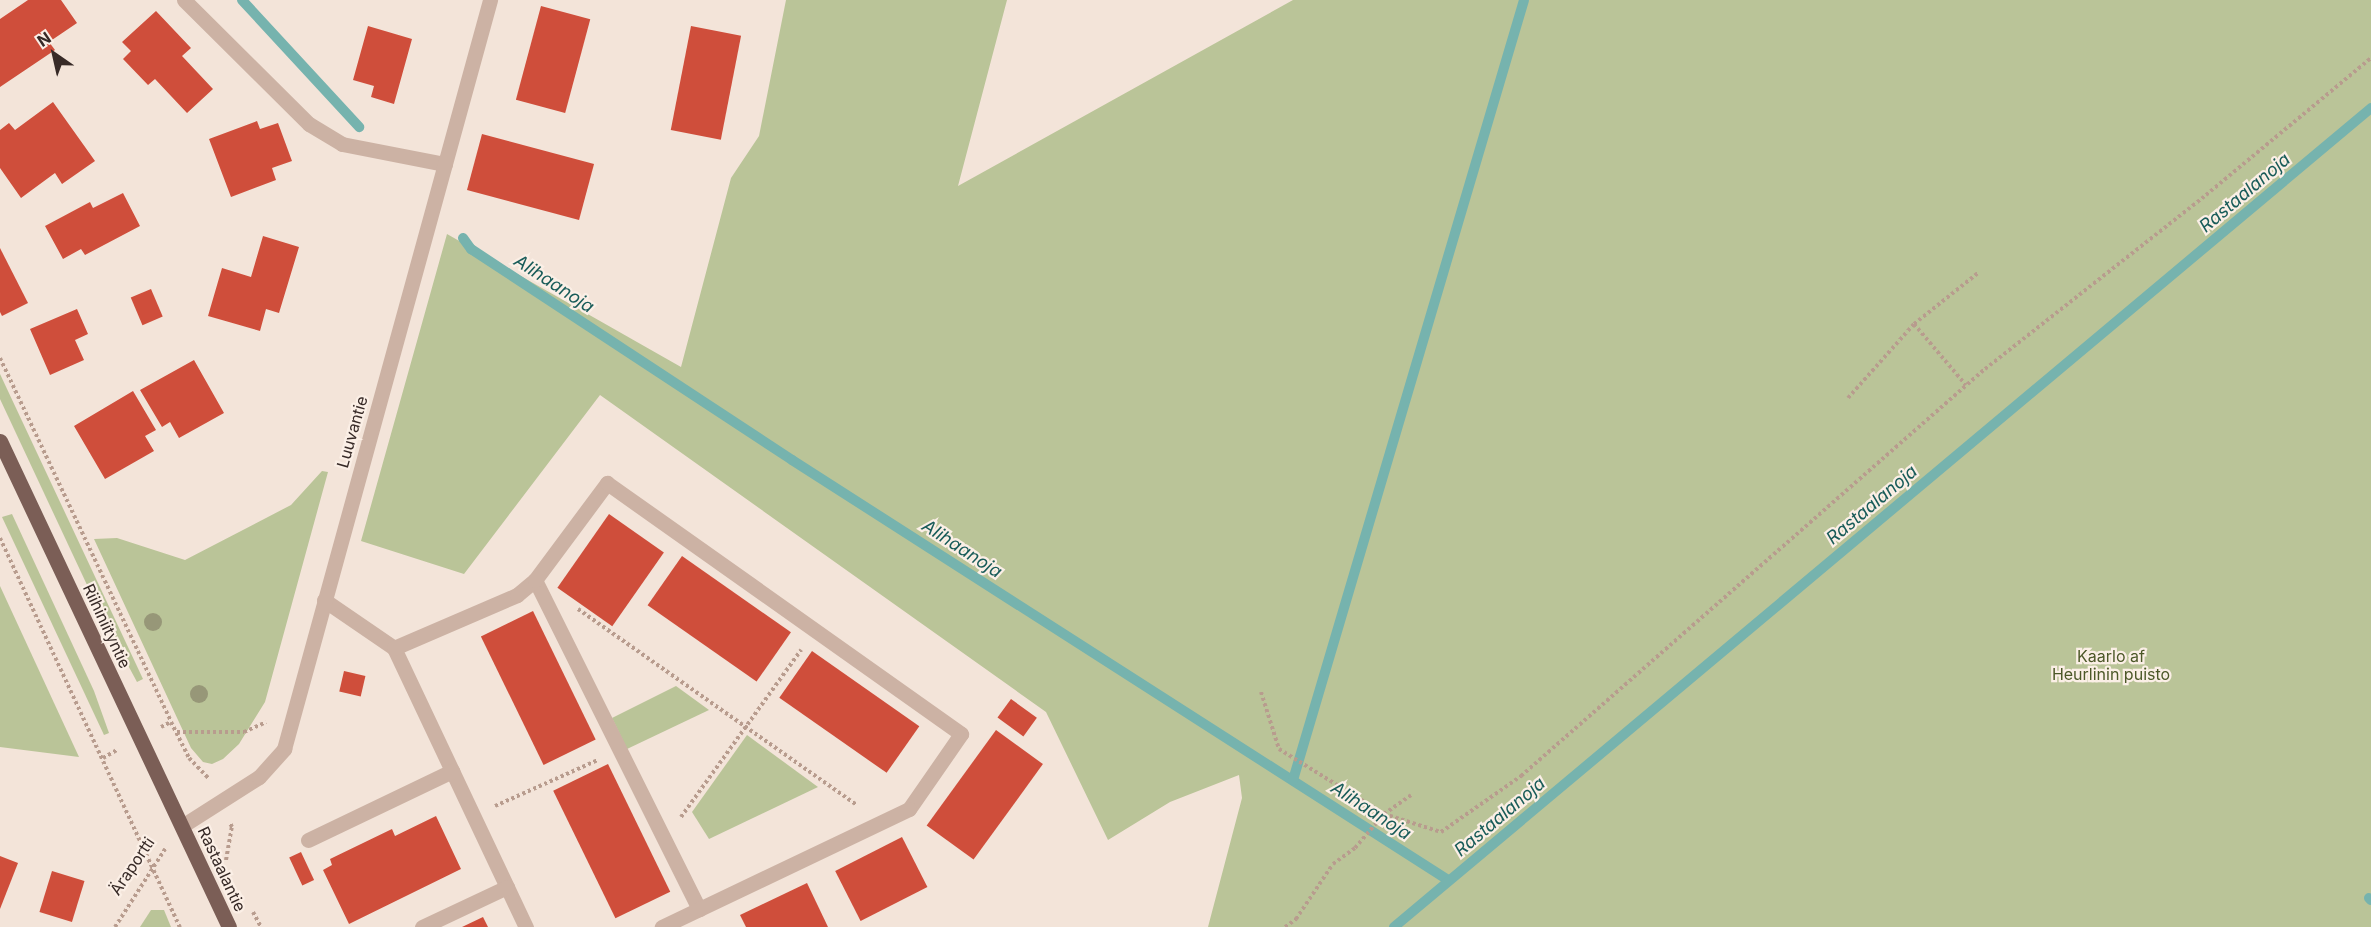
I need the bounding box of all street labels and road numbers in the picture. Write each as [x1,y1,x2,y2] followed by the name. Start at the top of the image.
[333,394,371,470] street label: Luuvantie
[79,581,135,671] street label: Riihiniityntie
[194,823,250,915] street label: Rastaalantie
[106,833,158,899] street label: Äraportti

